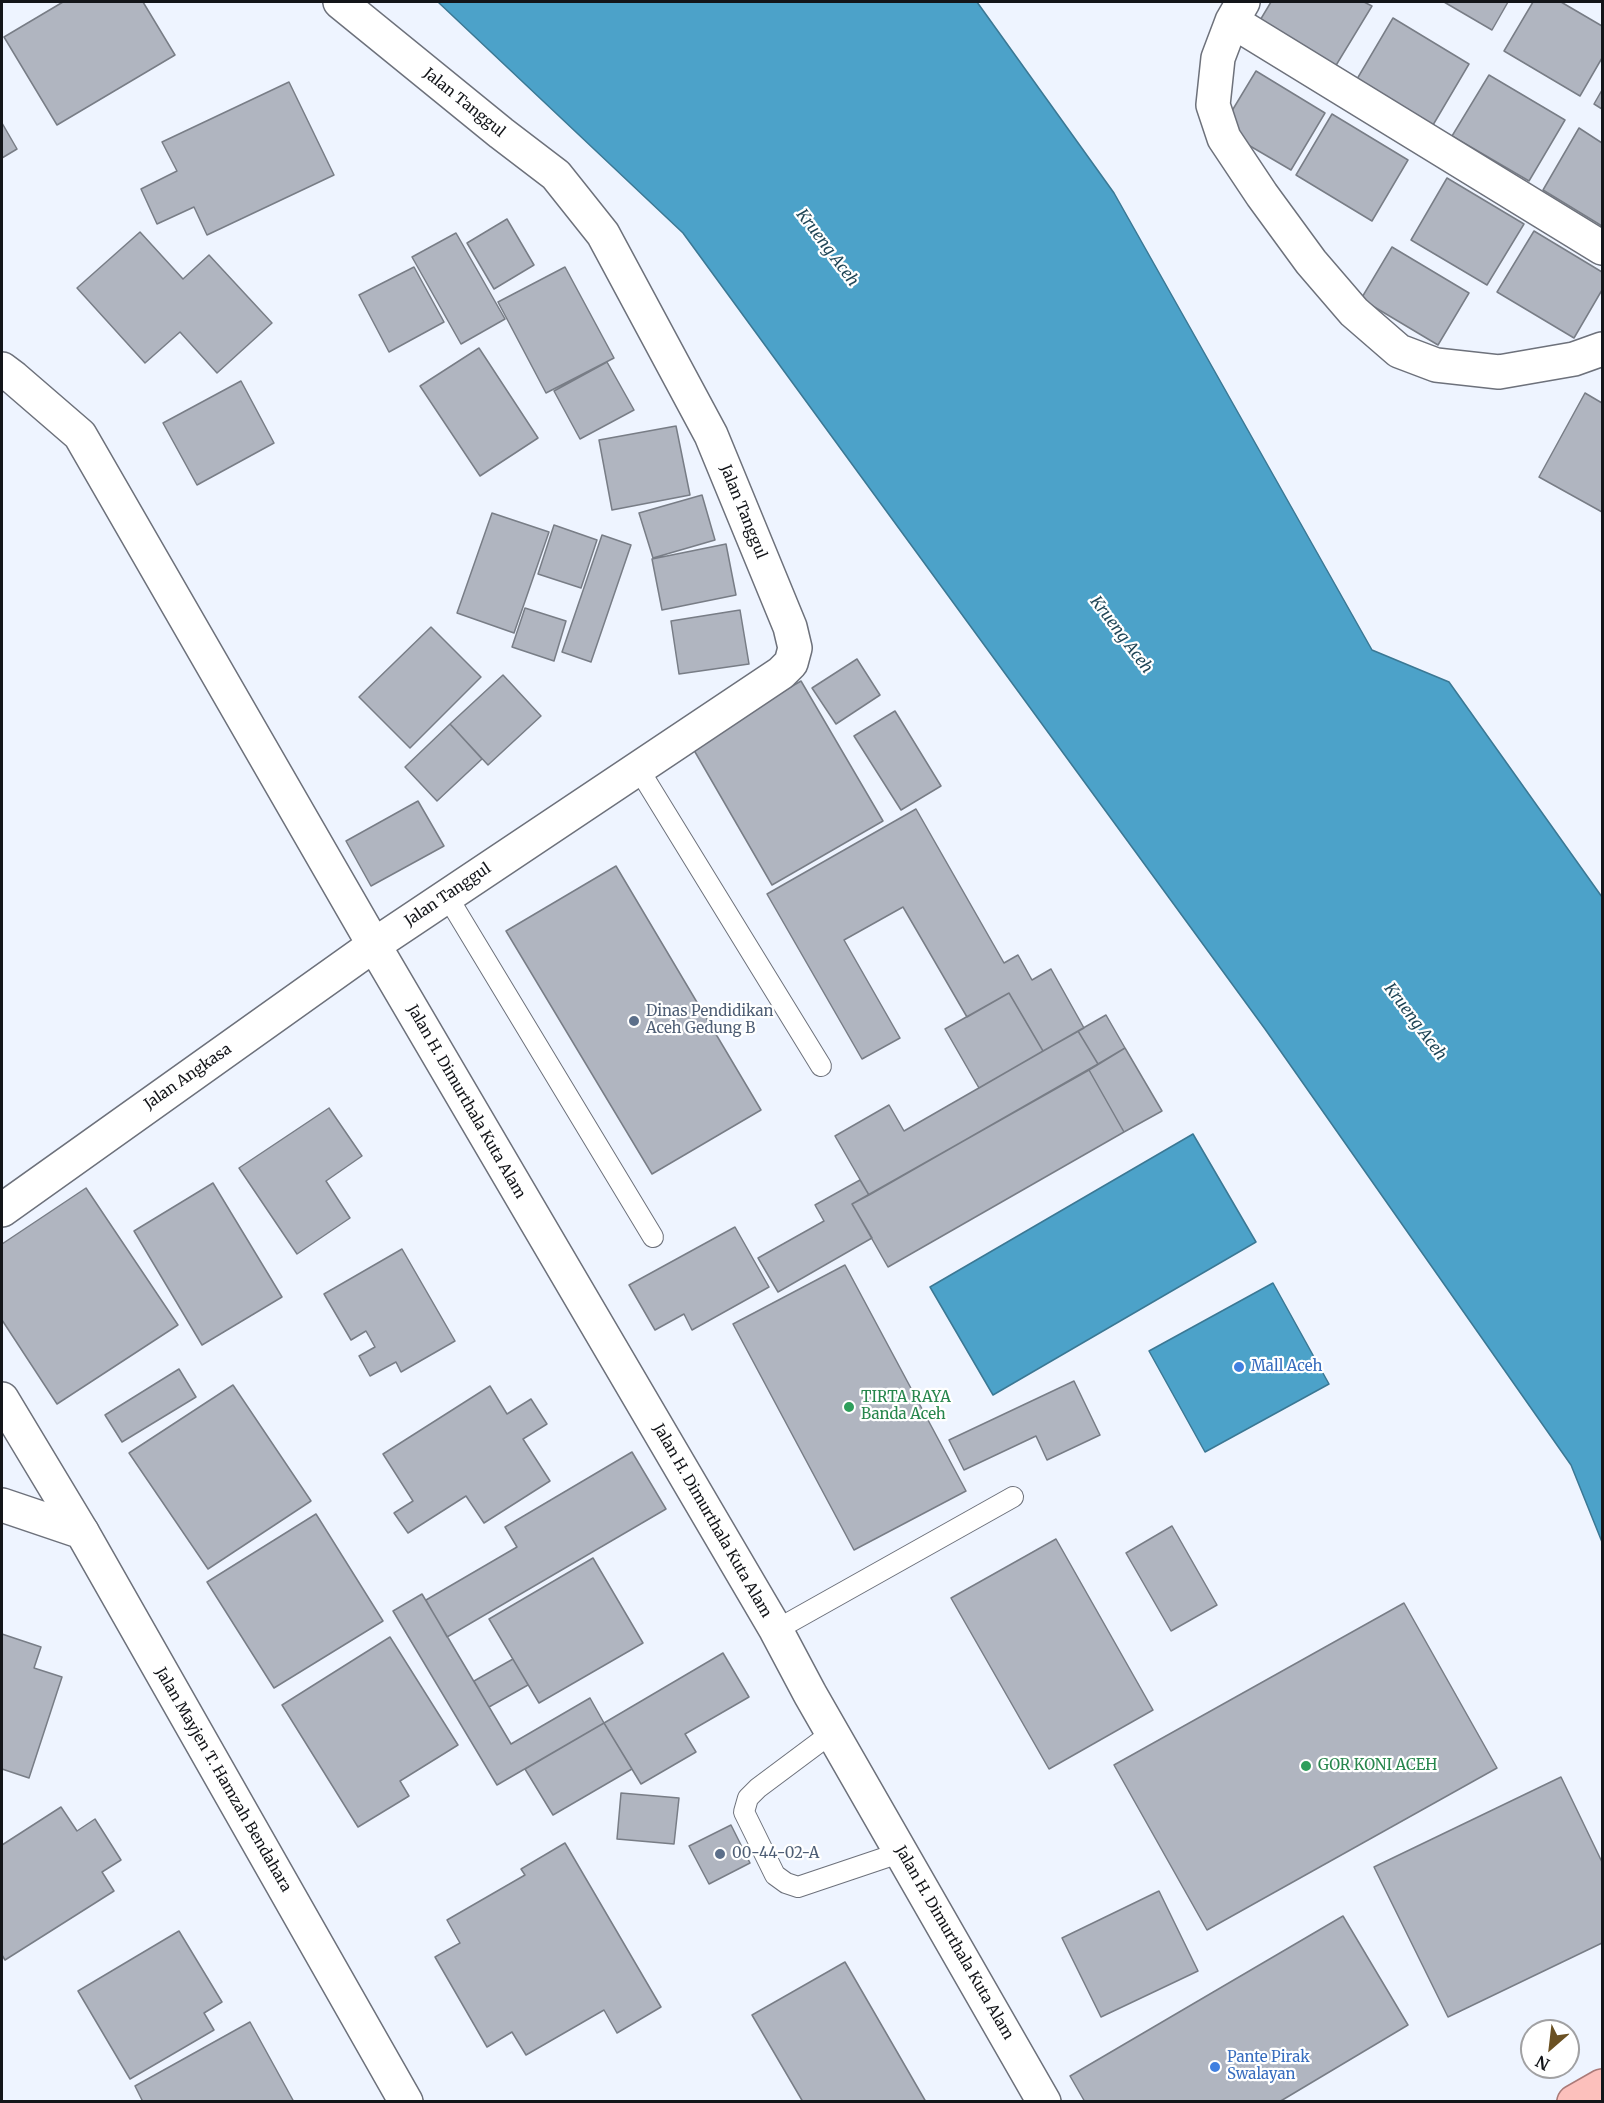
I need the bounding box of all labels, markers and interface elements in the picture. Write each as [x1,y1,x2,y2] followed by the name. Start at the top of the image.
[420,65,508,141] street label: Jalan Tanggul
[792,206,862,290] water label: Krueng Aceh
[716,462,770,562] street label: Jalan Tanggul
[1086,593,1156,677] water label: Krueng Aceh
[402,860,494,930] street label: Jalan Tanggul
[1380,980,1450,1064] water label: Krueng Aceh
[403,1002,529,1202] street label: Jalan H. Dimurthala Kuta Alam
[646,1003,774,1038] place label: Dinas Pendidikan Aceh Gedung B
[627,1014,641,1028] marker: Dinas Pendidikan Aceh Gedung B
[141,1040,235,1114] street label: Jalan Angkasa
[1251,1358,1322,1376] place label: Mall Aceh
[1232,1360,1246,1374] marker: Mall Aceh
[861,1389,951,1424] place label: TIRTA RAYA Banda Aceh
[842,1400,856,1414] marker: TIRTA RAYA Banda Aceh
[649,1421,775,1621] street label: Jalan H. Dimurthala Kuta Alam
[151,1665,295,1895] street label: Jalan Mayjen T. Hamzah Bendahara
[1318,1757,1437,1775] place label: GOR KONI ACEH
[1299,1759,1313,1773] marker: GOR KONI ACEH
[891,1843,1017,2043] street label: Jalan H. Dimurthala Kuta Alam
[732,1845,819,1863] place label: 00-44-02-A
[713,1847,727,1861] marker: 00-44-02-A
[1520,2019,1580,2079] north arrow
[1227,2049,1310,2084] place label: Pante Pirak Swalayan
[1532,2051,1553,2075] text: N
[1208,2060,1222,2074] marker: Pante Pirak Swalayan

